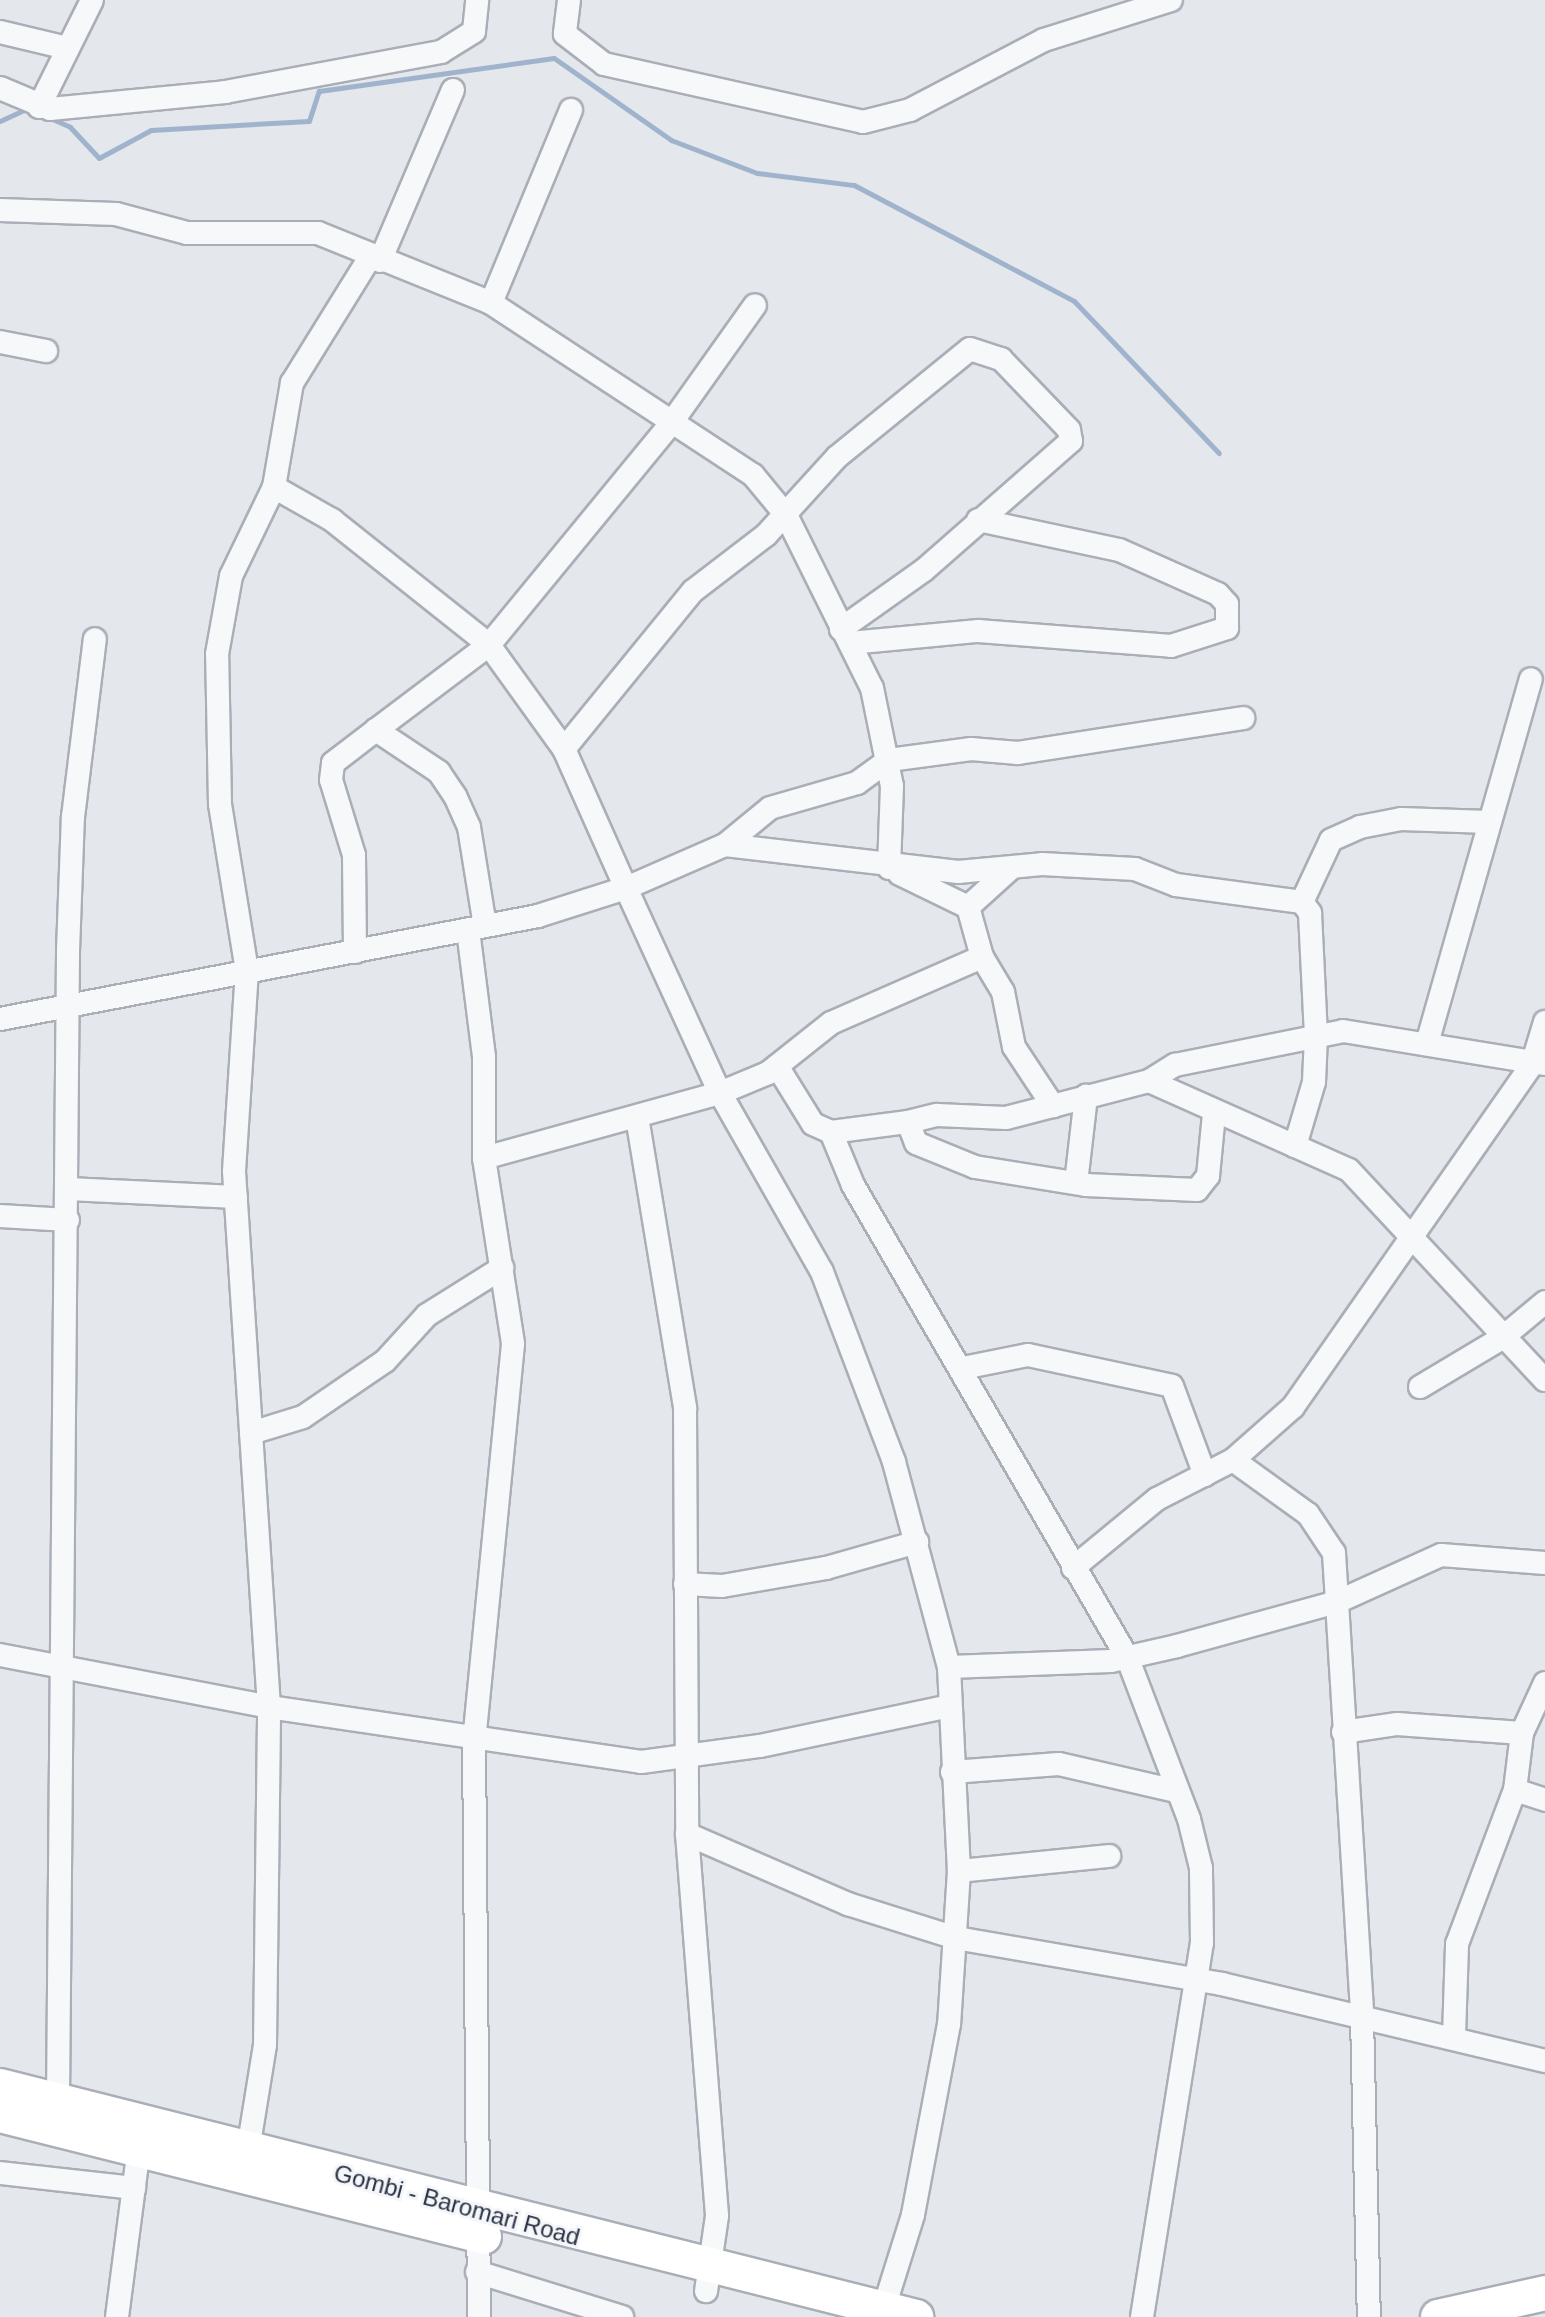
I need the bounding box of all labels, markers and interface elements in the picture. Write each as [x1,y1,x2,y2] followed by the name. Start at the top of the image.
[331,2158,583,2252] street label: Gombi - Baromari Road

